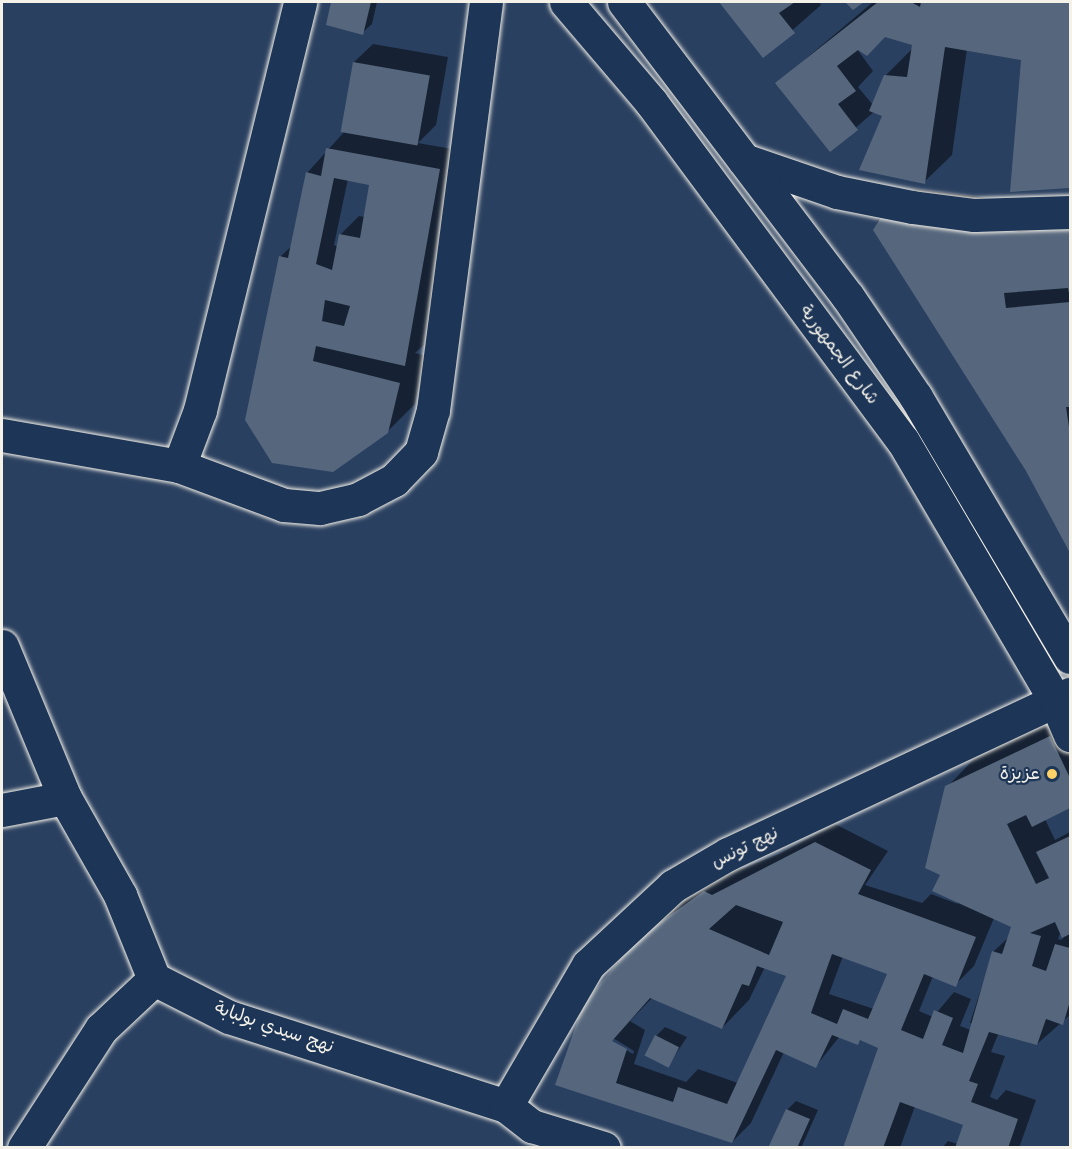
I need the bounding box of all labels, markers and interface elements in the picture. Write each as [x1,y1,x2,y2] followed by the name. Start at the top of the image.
[795,301,883,409] street label: شارع الجمهورية
[1000,763,1040,785] place label: عزيزة
[1045,767,1059,781] marker: عزيزة
[708,822,782,874] street label: نهج تونس
[211,997,337,1059] street label: نهج سيدي بولبابة

